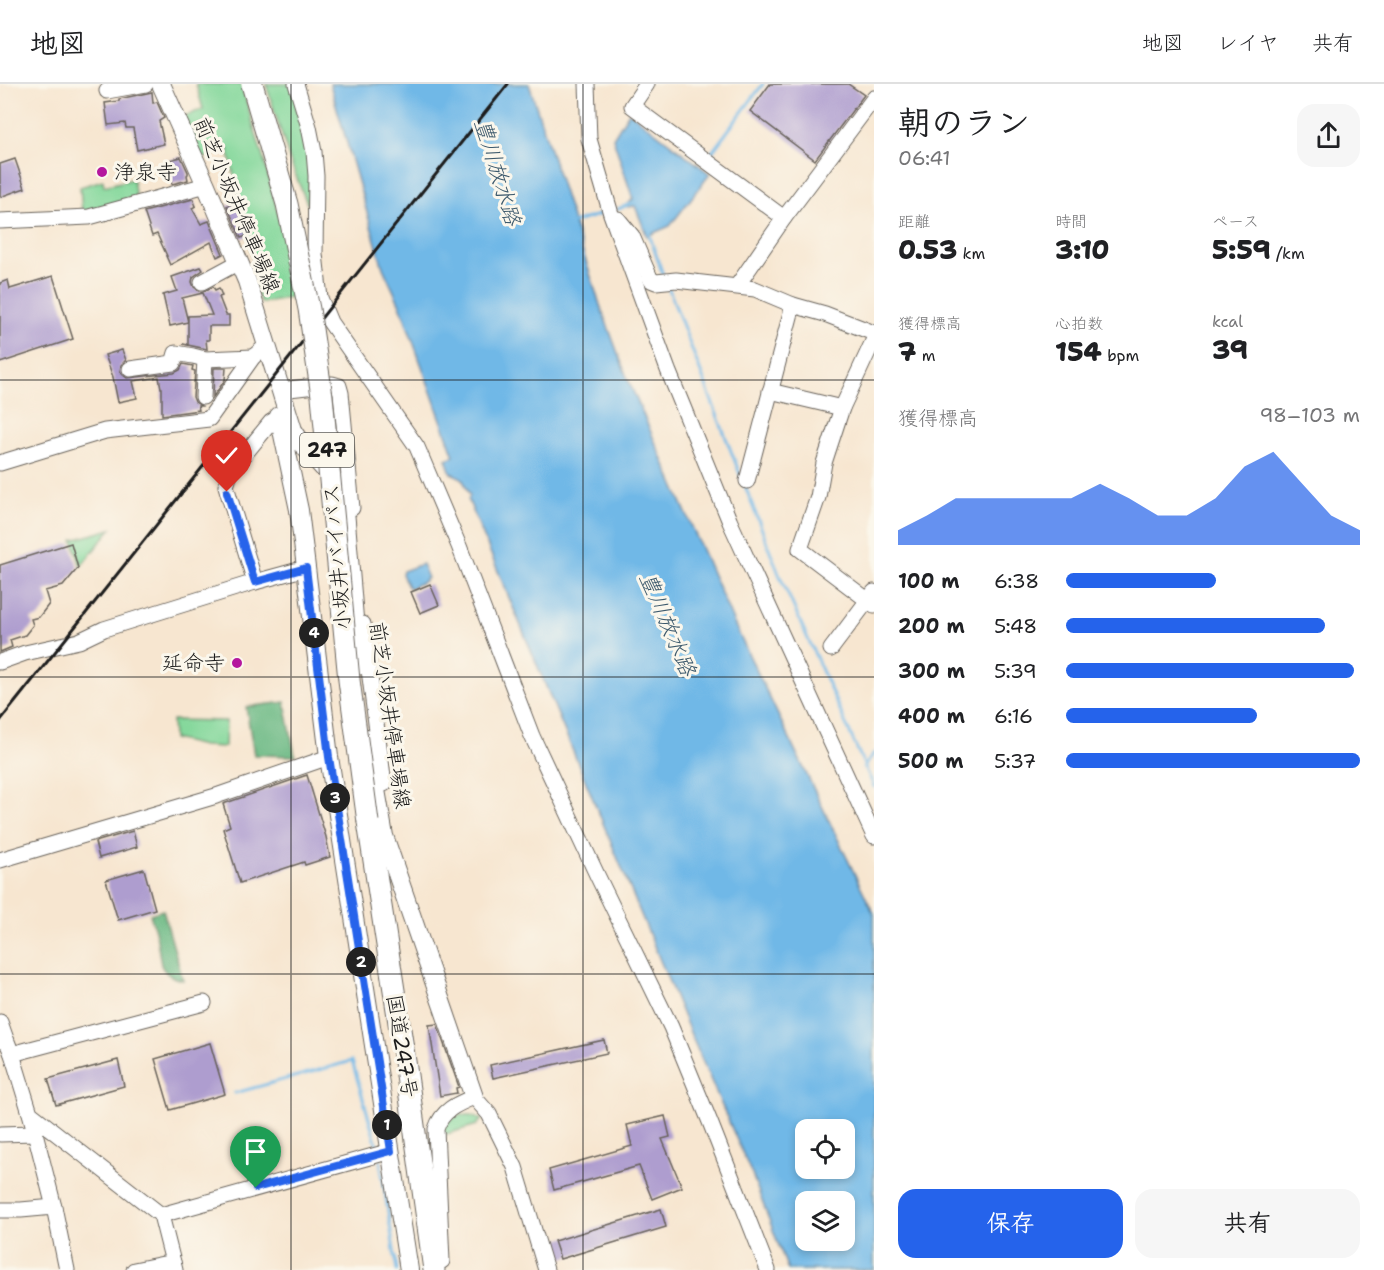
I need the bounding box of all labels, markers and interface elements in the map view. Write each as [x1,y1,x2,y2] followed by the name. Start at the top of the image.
[30,24,86,62] text: 地図
[1142,29,1184,57] text: 地図
[1217,29,1279,57] text: レイヤ
[1312,29,1354,57] text: 共有
[898,100,1030,145] text: 朝のラン
[1297,104,1360,167] button: share
[187,113,287,297] street label: 前芝小坂井停車場線
[468,115,529,231] water label: 豊川放水路
[898,145,951,171] text: 06:41
[114,158,177,186] place label: 浄泉寺
[95,165,109,179] marker: 浄泉寺
[898,211,930,232] text: 距離
[1055,211,1087,232] text: 時間
[1212,211,1259,232] text: ペース
[898,232,957,267] text: 0.53
[1055,232,1110,267] text: 3:10
[1212,232,1271,267] text: 5:59
[957,243,985,264] text: km
[1271,243,1305,264] text: /km
[1212,311,1243,332] text: kcal
[898,313,962,334] text: 獲得標高
[1055,313,1103,334] text: 心拍数
[1212,332,1248,367] text: 39
[898,334,916,369] text: 7
[1055,334,1102,369] text: 154
[916,345,935,366] text: m
[1102,345,1139,366] text: bpm
[1259,402,1360,428] text: 98–103 m
[898,405,978,431] text: 獲得標高
[201,430,252,492] pin
[300,433,354,467] road number: 247
[210,439,243,472] icon: check
[317,483,357,631] street label: 小坂井バイパス
[633,568,704,682] water label: 豊川放水路
[898,568,960,594] text: 100 m
[994,568,1039,594] text: 6:38
[898,613,965,639] text: 200 m
[994,613,1037,639] text: 5:48
[299,618,329,648] pin: 4
[363,619,417,811] street label: 前芝小坂井停車場線
[308,622,320,643] text: 4
[162,649,225,677] place label: 延命寺
[230,656,244,670] marker: 延命寺
[898,658,965,684] text: 300 m
[994,658,1037,684] text: 5:39
[898,703,965,729] text: 400 m
[994,703,1033,729] text: 6:16
[898,748,964,774] text: 500 m
[994,748,1036,774] text: 5:37
[320,783,350,813] pin: 3
[329,787,341,808] text: 3
[346,947,376,977] pin: 2
[355,951,367,972] text: 2
[380,992,424,1100] street label: 国道247号
[372,1110,402,1140] pin: 1
[383,1114,391,1135] text: 1
[795,1119,855,1251] map controls
[795,1119,855,1179] button: locate
[230,1126,281,1188] pin
[239,1135,272,1168] icon: arrive
[898,1189,1123,1258] button: 保存
[1135,1189,1360,1258] button: 共有
[795,1191,855,1251] button: layers

